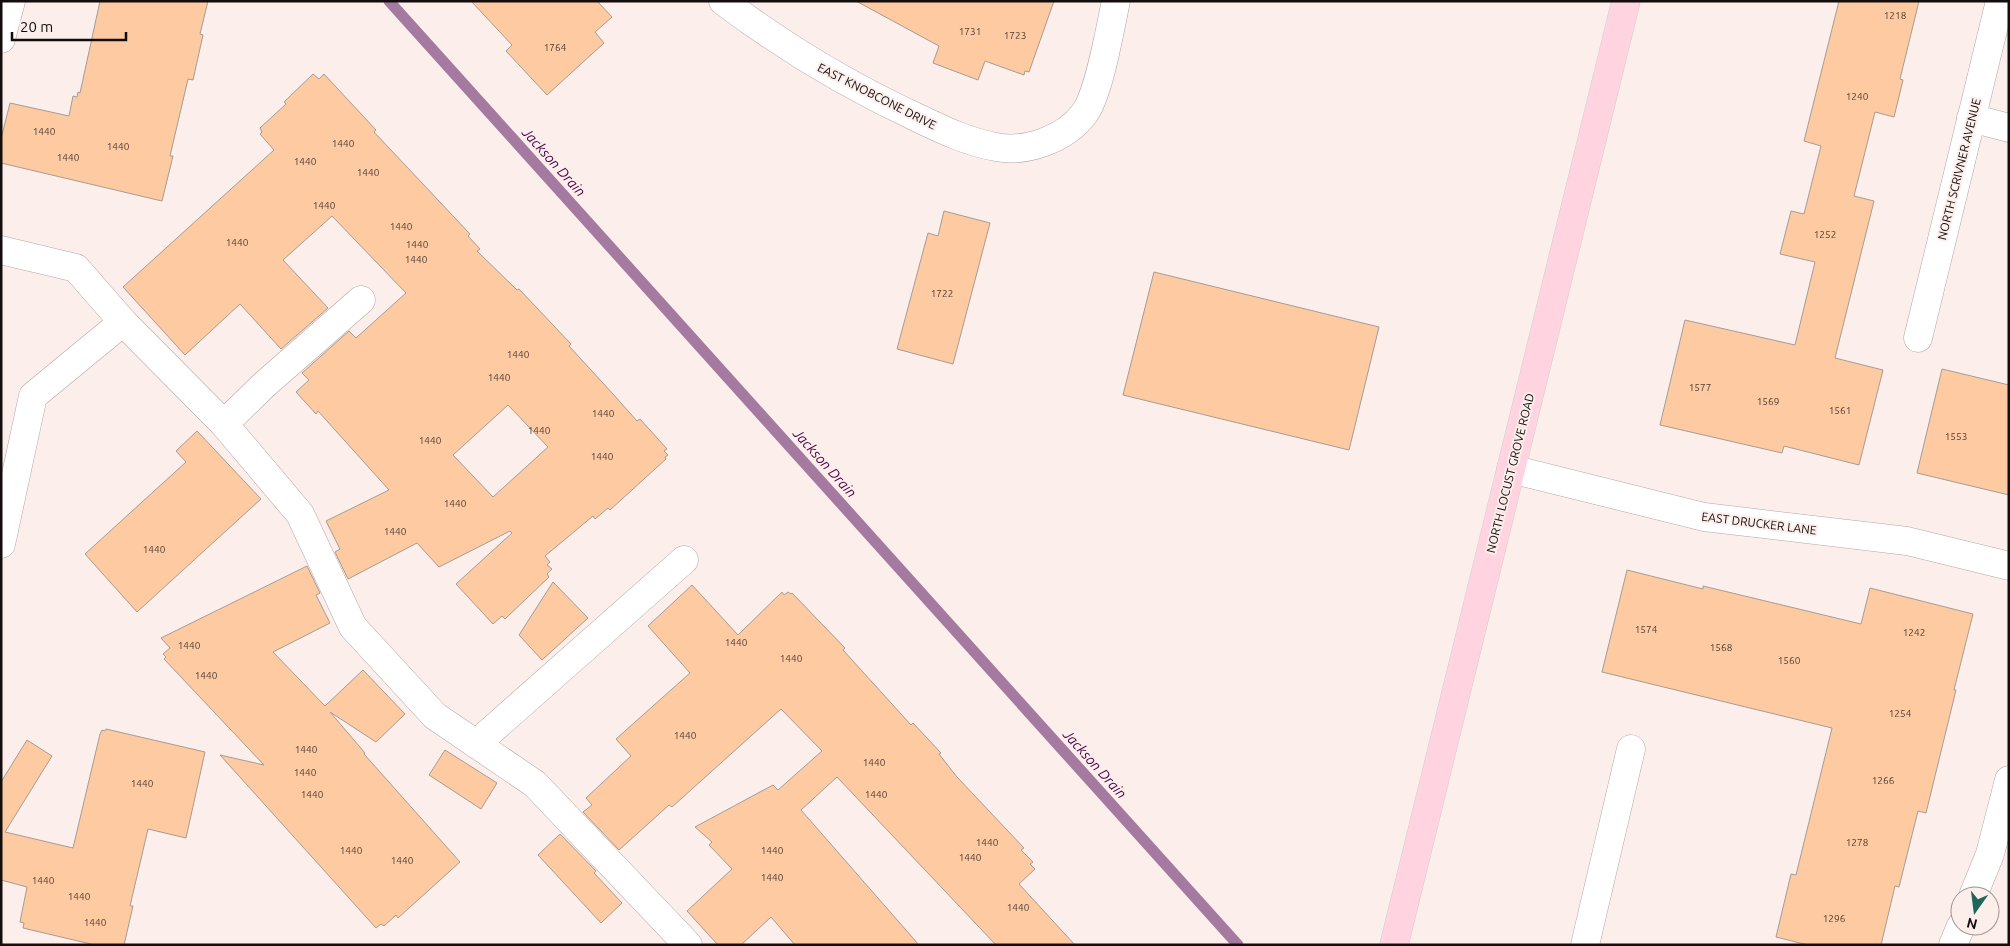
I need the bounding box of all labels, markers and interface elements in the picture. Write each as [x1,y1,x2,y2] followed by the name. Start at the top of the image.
[12,10,126,42] scale bar
[1884,10,1907,21] house number: 1218
[20,18,53,35] text: 20 m
[959,26,981,37] house number: 1731
[1004,30,1026,41] house number: 1723
[544,42,567,53] house number: 1764
[816,60,939,132] street label: EAST KNOBCONE DRIVE
[1846,91,1869,102] house number: 1240
[1935,97,1983,241] street label: NORTH SCRIVNER AVENUE
[518,124,589,200] water label: Jackson Drain
[33,126,56,137] house number: 1440
[332,138,355,149] house number: 1440
[107,141,130,152] house number: 1440
[57,152,80,163] house number: 1440
[294,156,317,167] house number: 1440
[357,167,380,178] house number: 1440
[313,200,336,211] house number: 1440
[390,221,413,232] house number: 1440
[1814,229,1836,240] house number: 1252
[226,237,249,248] house number: 1440
[406,239,429,250] house number: 1440
[405,254,428,265] house number: 1440
[931,288,953,299] house number: 1722
[507,349,530,360] house number: 1440
[488,372,511,383] house number: 1440
[1689,382,1711,393] house number: 1577
[1484,392,1536,554] street label: NORTH LOCUST GROVE ROAD
[1757,396,1779,407] house number: 1569
[1829,405,1851,416] house number: 1561
[592,408,615,419] house number: 1440
[528,425,551,436] house number: 1440
[789,425,860,501] water label: Jackson Drain
[1945,431,1967,442] house number: 1553
[419,435,442,446] house number: 1440
[591,451,614,462] house number: 1440
[444,498,467,509] house number: 1440
[1701,509,1818,537] street label: EAST DRUCKER LANE
[384,526,407,537] house number: 1440
[143,544,166,555] house number: 1440
[1635,624,1658,635] house number: 1574
[1903,627,1925,638] house number: 1242
[725,637,748,648] house number: 1440
[178,640,201,651] house number: 1440
[1710,642,1733,653] house number: 1568
[780,653,803,664] house number: 1440
[1778,655,1801,666] house number: 1560
[195,670,218,681] house number: 1440
[1889,708,1912,719] house number: 1254
[1059,726,1130,802] water label: Jackson Drain
[674,730,697,741] house number: 1440
[295,744,318,755] house number: 1440
[863,757,886,768] house number: 1440
[294,767,317,778] house number: 1440
[1872,775,1895,786] house number: 1266
[131,778,154,789] house number: 1440
[301,789,324,800] house number: 1440
[865,789,888,800] house number: 1440
[976,837,999,848] house number: 1440
[1846,837,1869,848] house number: 1278
[340,845,363,856] house number: 1440
[761,845,784,856] house number: 1440
[959,852,982,863] house number: 1440
[391,855,414,866] house number: 1440
[761,872,784,883] house number: 1440
[32,875,55,886] house number: 1440
[1950,886,2000,936] north arrow
[68,891,91,902] house number: 1440
[1007,902,1030,913] house number: 1440
[1823,913,1846,924] house number: 1296
[1965,915,1979,933] text: N
[84,917,107,928] house number: 1440

